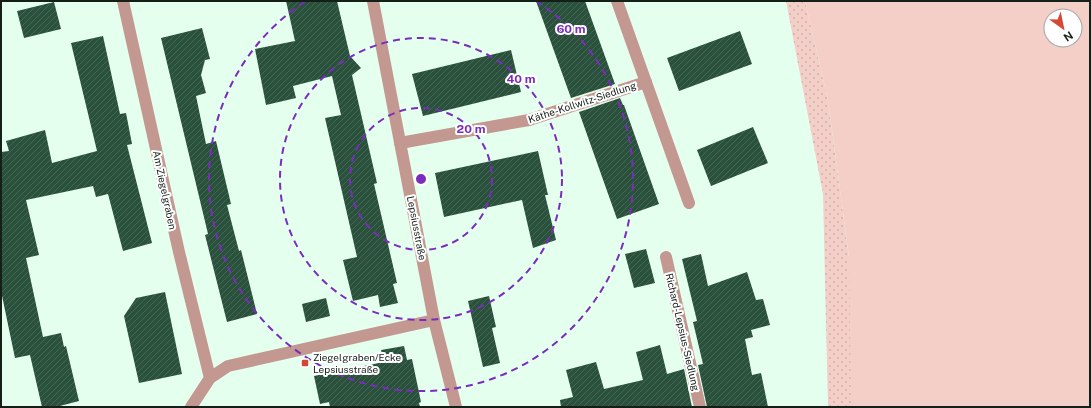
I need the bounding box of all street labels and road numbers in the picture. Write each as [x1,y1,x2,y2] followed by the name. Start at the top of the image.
[526,79,638,125] street label: Käthe-Kollwitz-Siedlung
[151,150,179,231] street label: Am Ziegelgraben
[405,195,429,261] street label: Lepsiusstraße
[664,272,702,392] street label: Richard-Lepsius-Siedlung

